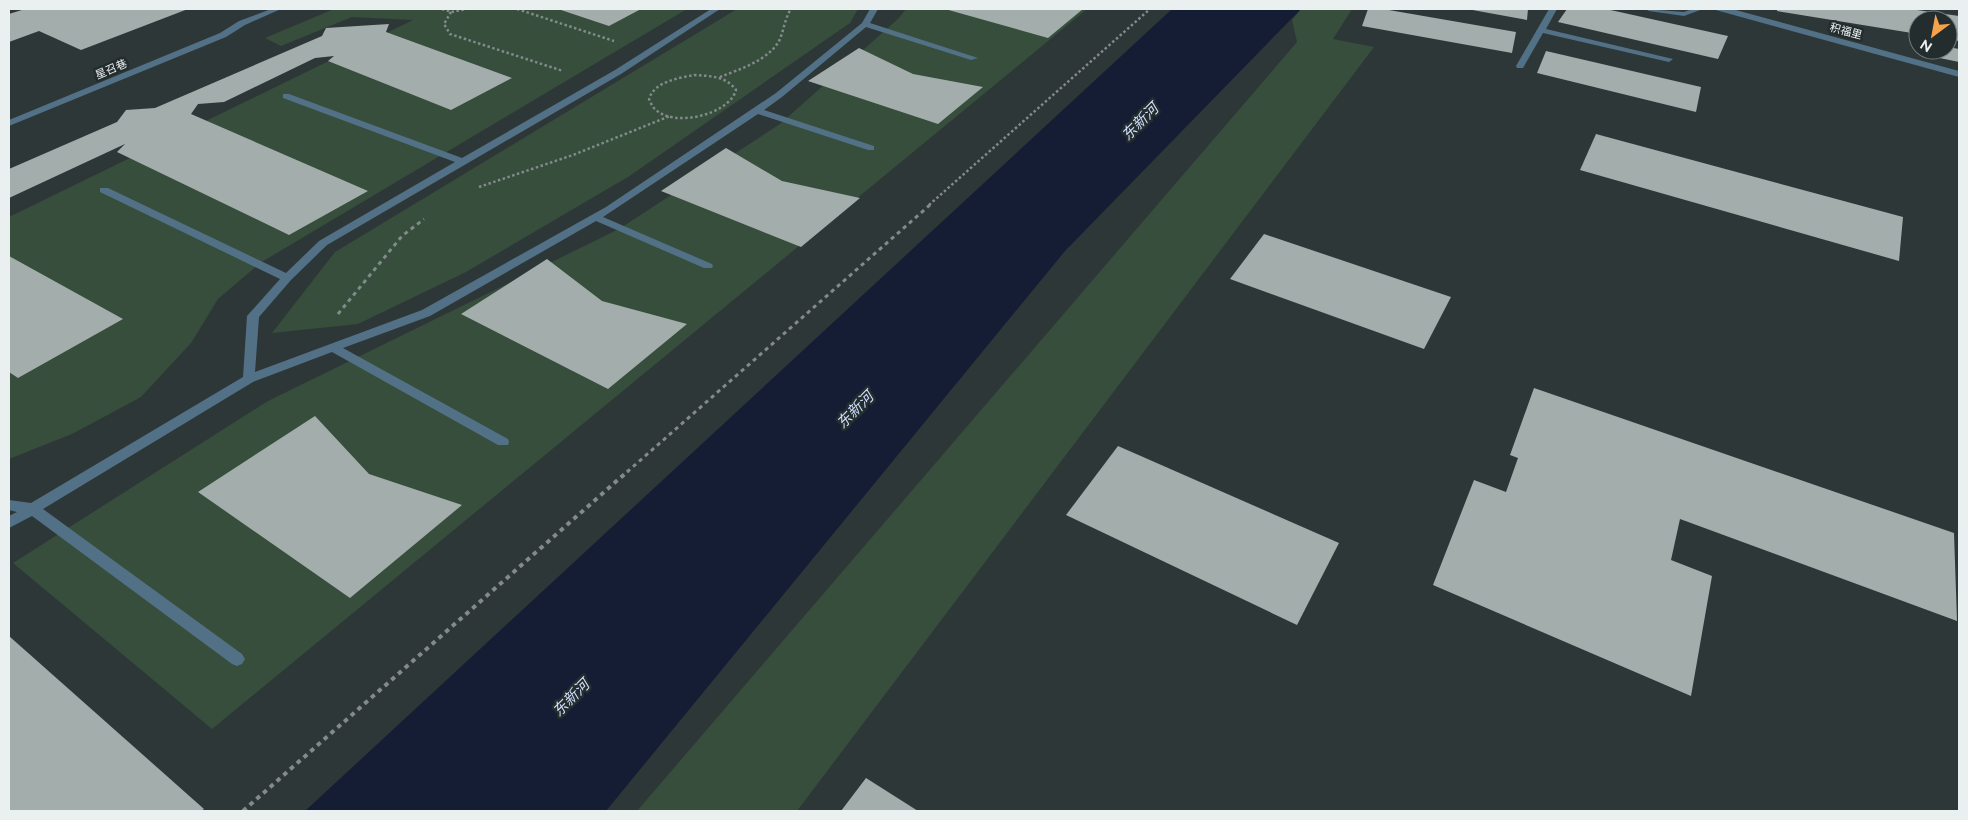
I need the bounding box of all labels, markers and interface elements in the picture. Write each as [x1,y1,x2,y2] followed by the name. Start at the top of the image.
[1908,10,1958,60] north arrow
[1828,21,1863,42] street label: 积福里
[1917,36,1935,56] text: N
[93,57,129,82] street label: 星召巷
[1118,98,1164,144] water label: 东新河
[833,386,879,432] water label: 东新河
[549,674,595,720] water label: 东新河

